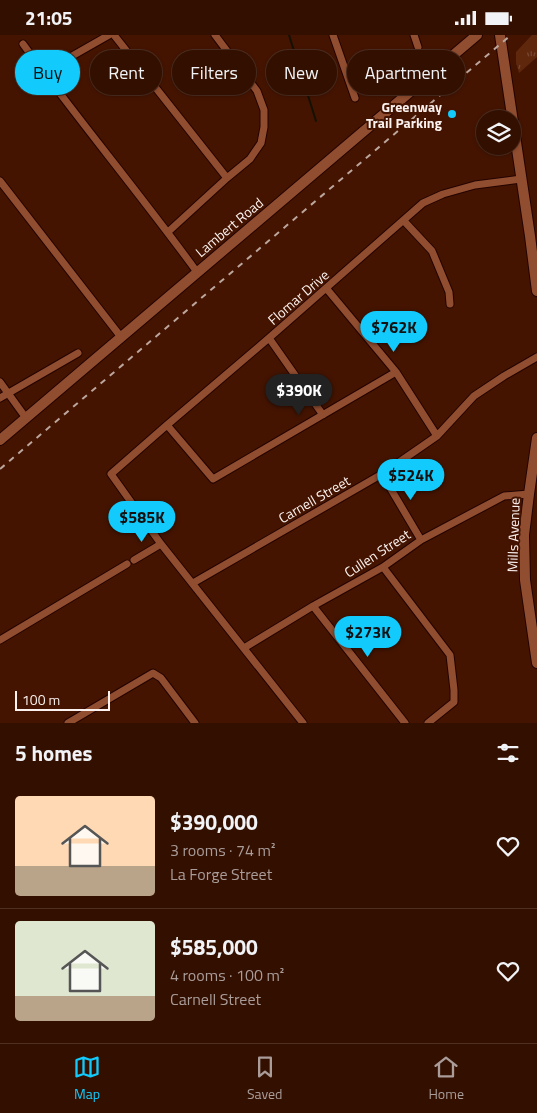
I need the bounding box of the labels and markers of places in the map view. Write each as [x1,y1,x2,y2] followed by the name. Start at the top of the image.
[366,96,443,133] place label: Greenway Trail Parking
[446,108,458,120] marker: Greenway Trail Parking
[359,311,429,353] pin: $762K
[264,373,334,416] pin: $390K
[376,459,446,501] pin: $524K
[107,501,177,543] pin: $585K
[333,615,403,658] pin: $273K

